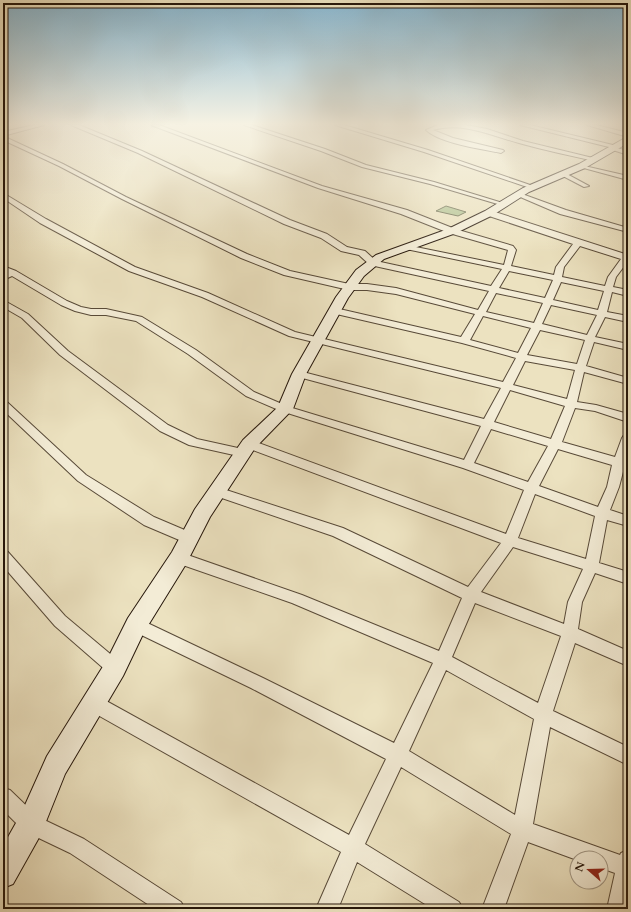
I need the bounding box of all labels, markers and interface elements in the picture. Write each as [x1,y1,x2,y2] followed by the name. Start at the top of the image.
[569,850,609,890] north arrow
[571,859,589,874] text: N

